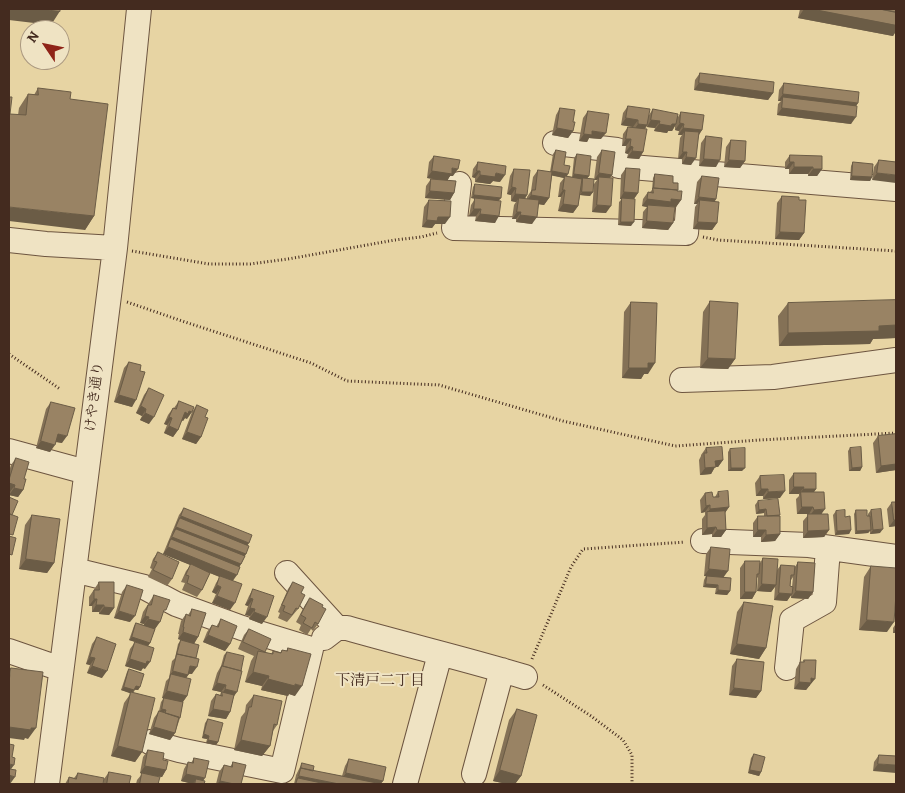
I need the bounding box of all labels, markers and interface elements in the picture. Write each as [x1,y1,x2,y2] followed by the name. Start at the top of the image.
[20,20,70,70] north arrow
[22,27,44,46] text: N
[82,361,108,433] street label: けやき通り
[335,672,425,690] district label: 下清戸二丁目

